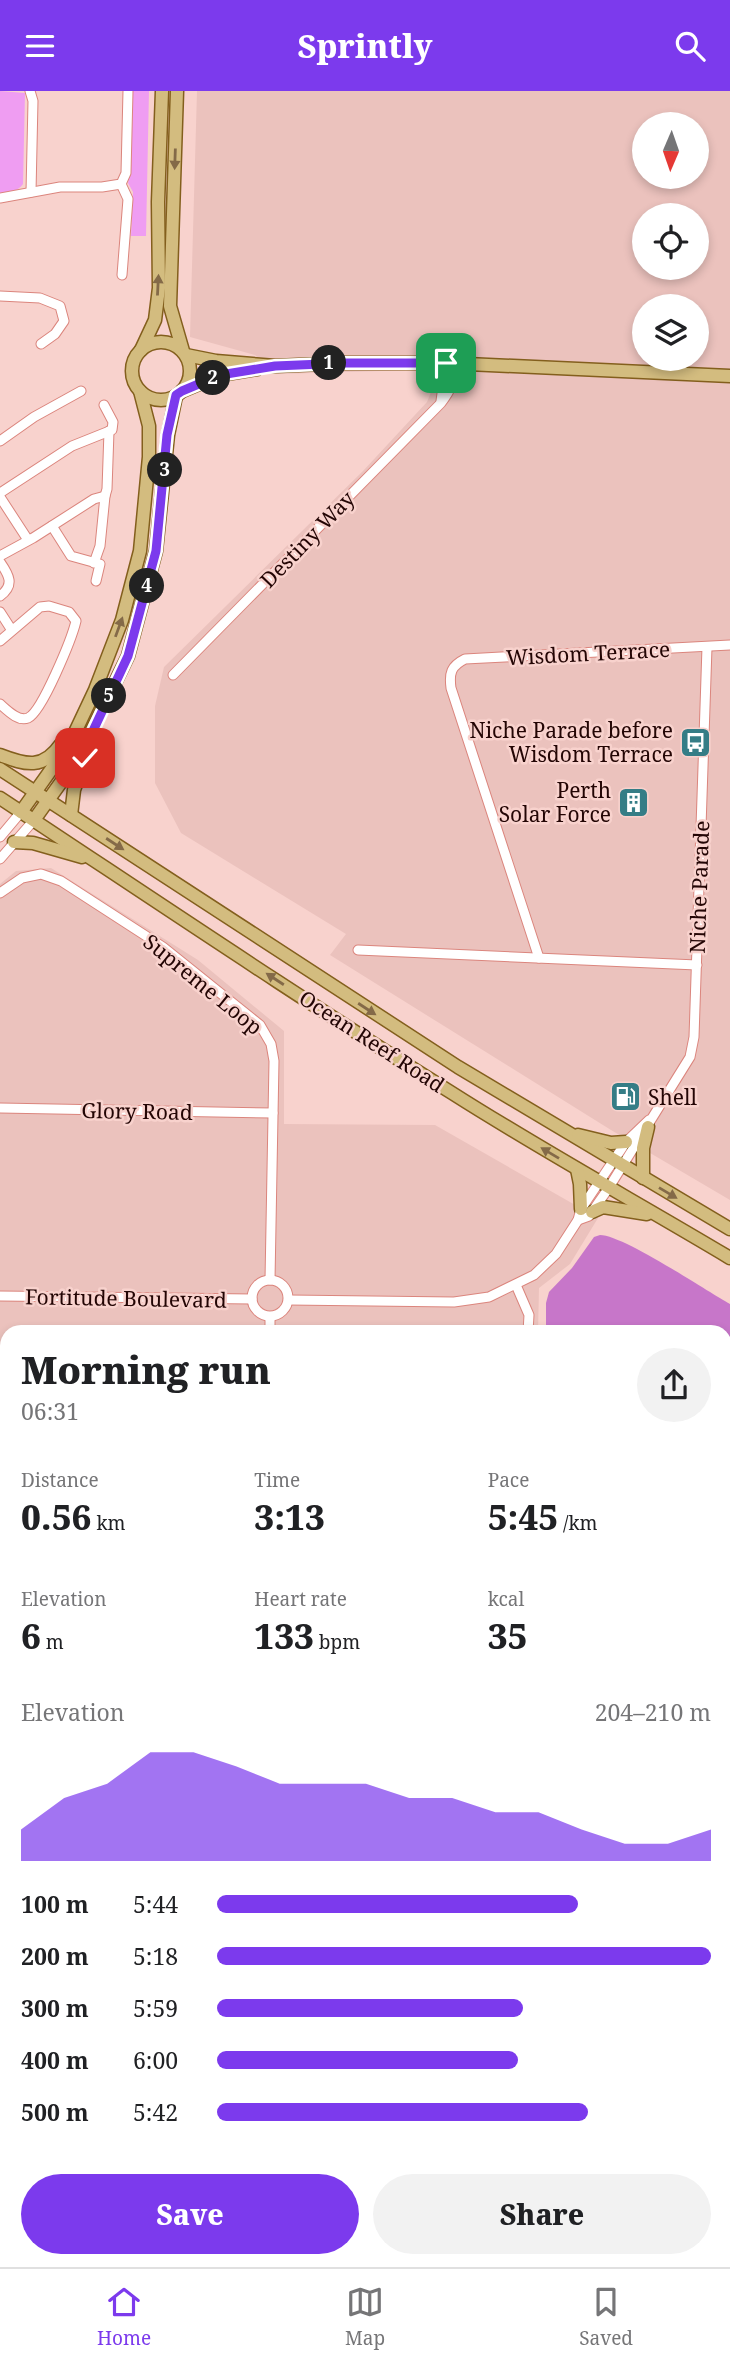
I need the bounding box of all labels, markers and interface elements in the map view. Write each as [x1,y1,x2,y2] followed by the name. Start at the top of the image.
[298,24,432,67] text: Sprintly
[21,27,59,65] icon: menu
[671,27,709,65] icon: search
[632,112,709,189] north arrow
[632,112,709,371] map controls
[169,148,180,170] one-way arrow
[632,203,709,280] button: locate
[153,274,164,296] one-way arrow
[632,294,709,371] button: layers
[416,333,476,393] pin
[427,344,465,382] icon: arrive
[312,345,346,381] pin: 1
[323,349,334,375] text: 1
[196,361,230,395] pin: 2
[207,364,218,390] text: 2
[148,453,182,487] pin: 3
[159,456,170,482] text: 3
[254,484,360,593] street label: Destiny Way
[130,568,164,603] pin: 4
[141,572,152,598] text: 4
[114,616,125,637] one-way arrow
[505,635,671,671] street label: Wisdom Terrace
[92,679,126,713] pin: 5
[103,682,114,708] text: 5
[469,716,673,768] place label: Niche Parade before Wisdom Terrace
[679,725,713,759] bus stop icon: Niche Parade before Wisdom Terrace
[55,728,115,788] pin
[66,739,104,777] icon: check
[499,776,611,828] place label: Perth Solar Force
[617,785,651,819] building icon: Perth Solar Force
[683,820,715,954] street label: Niche Parade
[106,837,125,850] one-way arrow
[138,927,268,1041] street label: Supreme Loop
[266,973,285,986] one-way arrow
[294,983,450,1099] street label: Ocean Reef Road
[357,1002,377,1015] one-way arrow
[608,1080,642,1114] fuel station icon: Shell
[648,1083,698,1111] place label: Shell
[81,1096,193,1126] street label: Glory Road
[541,1147,560,1159] one-way arrow
[659,1187,678,1199] one-way arrow
[25,1282,227,1314] street label: Fortitude Boulevard
[21,1343,271,1395] text: Morning run
[637,1348,711,1422] button: share
[21,1395,79,1427] text: 06:31
[21,1467,99,1493] text: Distance
[254,1467,300,1493] text: Time
[488,1467,529,1493] text: Pace
[21,1493,91,1540] text: 0.56
[254,1493,325,1540] text: 3:13
[488,1493,558,1540] text: 5:45
[91,1510,125,1536] text: km
[558,1510,598,1536] text: /km
[21,1586,107,1612] text: Elevation
[254,1586,347,1612] text: Heart rate
[488,1586,524,1612] text: kcal
[21,1612,41,1659] text: 6
[254,1612,314,1659] text: 133
[488,1612,527,1659] text: 35
[41,1629,64,1655] text: m
[314,1629,360,1655] text: bpm
[21,1696,125,1728] text: Elevation
[595,1696,711,1728] text: 204–210 m
[21,1888,89,1920] text: 100 m
[133,1888,178,1920] text: 5:44
[21,1940,89,1972] text: 200 m
[133,1940,178,1972] text: 5:18
[21,1992,89,2024] text: 300 m
[133,1992,178,2024] text: 5:59
[21,2044,89,2076] text: 400 m
[133,2044,178,2076] text: 6:00
[21,2096,89,2128] text: 500 m
[133,2096,178,2128] text: 5:42
[21,2174,359,2254] button: Save
[373,2174,711,2254] button: Share
[97,2283,151,2351] tab: Home
[345,2283,385,2351] tab: Map
[579,2283,633,2351] tab: Saved

